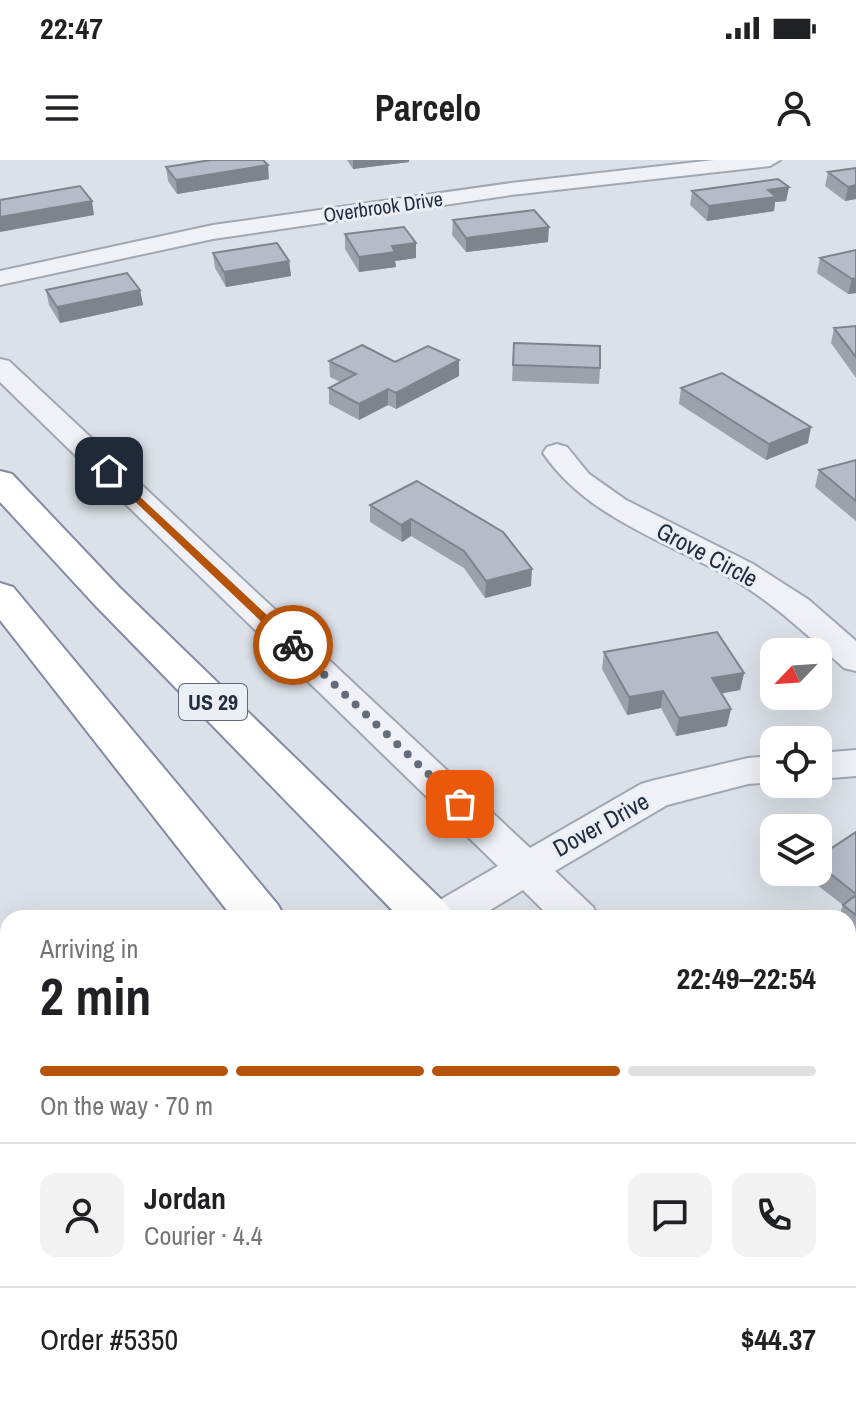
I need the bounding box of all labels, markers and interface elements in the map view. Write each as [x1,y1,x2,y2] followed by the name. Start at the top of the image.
[40,8,103,48] text: 22:47
[375,84,481,132] text: Parcelo
[40,86,84,130] icon: menu
[772,86,816,130] icon: person
[321,185,444,228] street label: Overbrook Drive
[75,437,143,505] pin
[87,449,131,493] icon: home
[651,514,764,594] street label: Grove Circle
[253,605,333,685] courier
[271,623,315,667] icon: bike
[760,638,832,710] north arrow
[760,638,832,886] map controls
[179,684,247,720] road number: US 29
[760,726,832,798] button: locate
[426,770,494,838] pin
[438,782,482,826] icon: bag
[547,785,654,864] street label: Dover Drive
[760,814,832,886] button: layers
[40,931,138,966] text: Arriving in
[677,958,816,998] text: 22:49–22:54
[40,961,151,1031] text: 2 min
[40,1088,213,1123] text: On the way · 70 m
[40,1173,124,1257] button: person
[628,1173,712,1257] button: chat
[732,1173,816,1257] button: phone
[144,1178,226,1218] text: Jordan
[144,1218,263,1253] text: Courier · 4.4
[40,1319,178,1359] text: Order #5350
[741,1319,816,1359] text: $44.37

